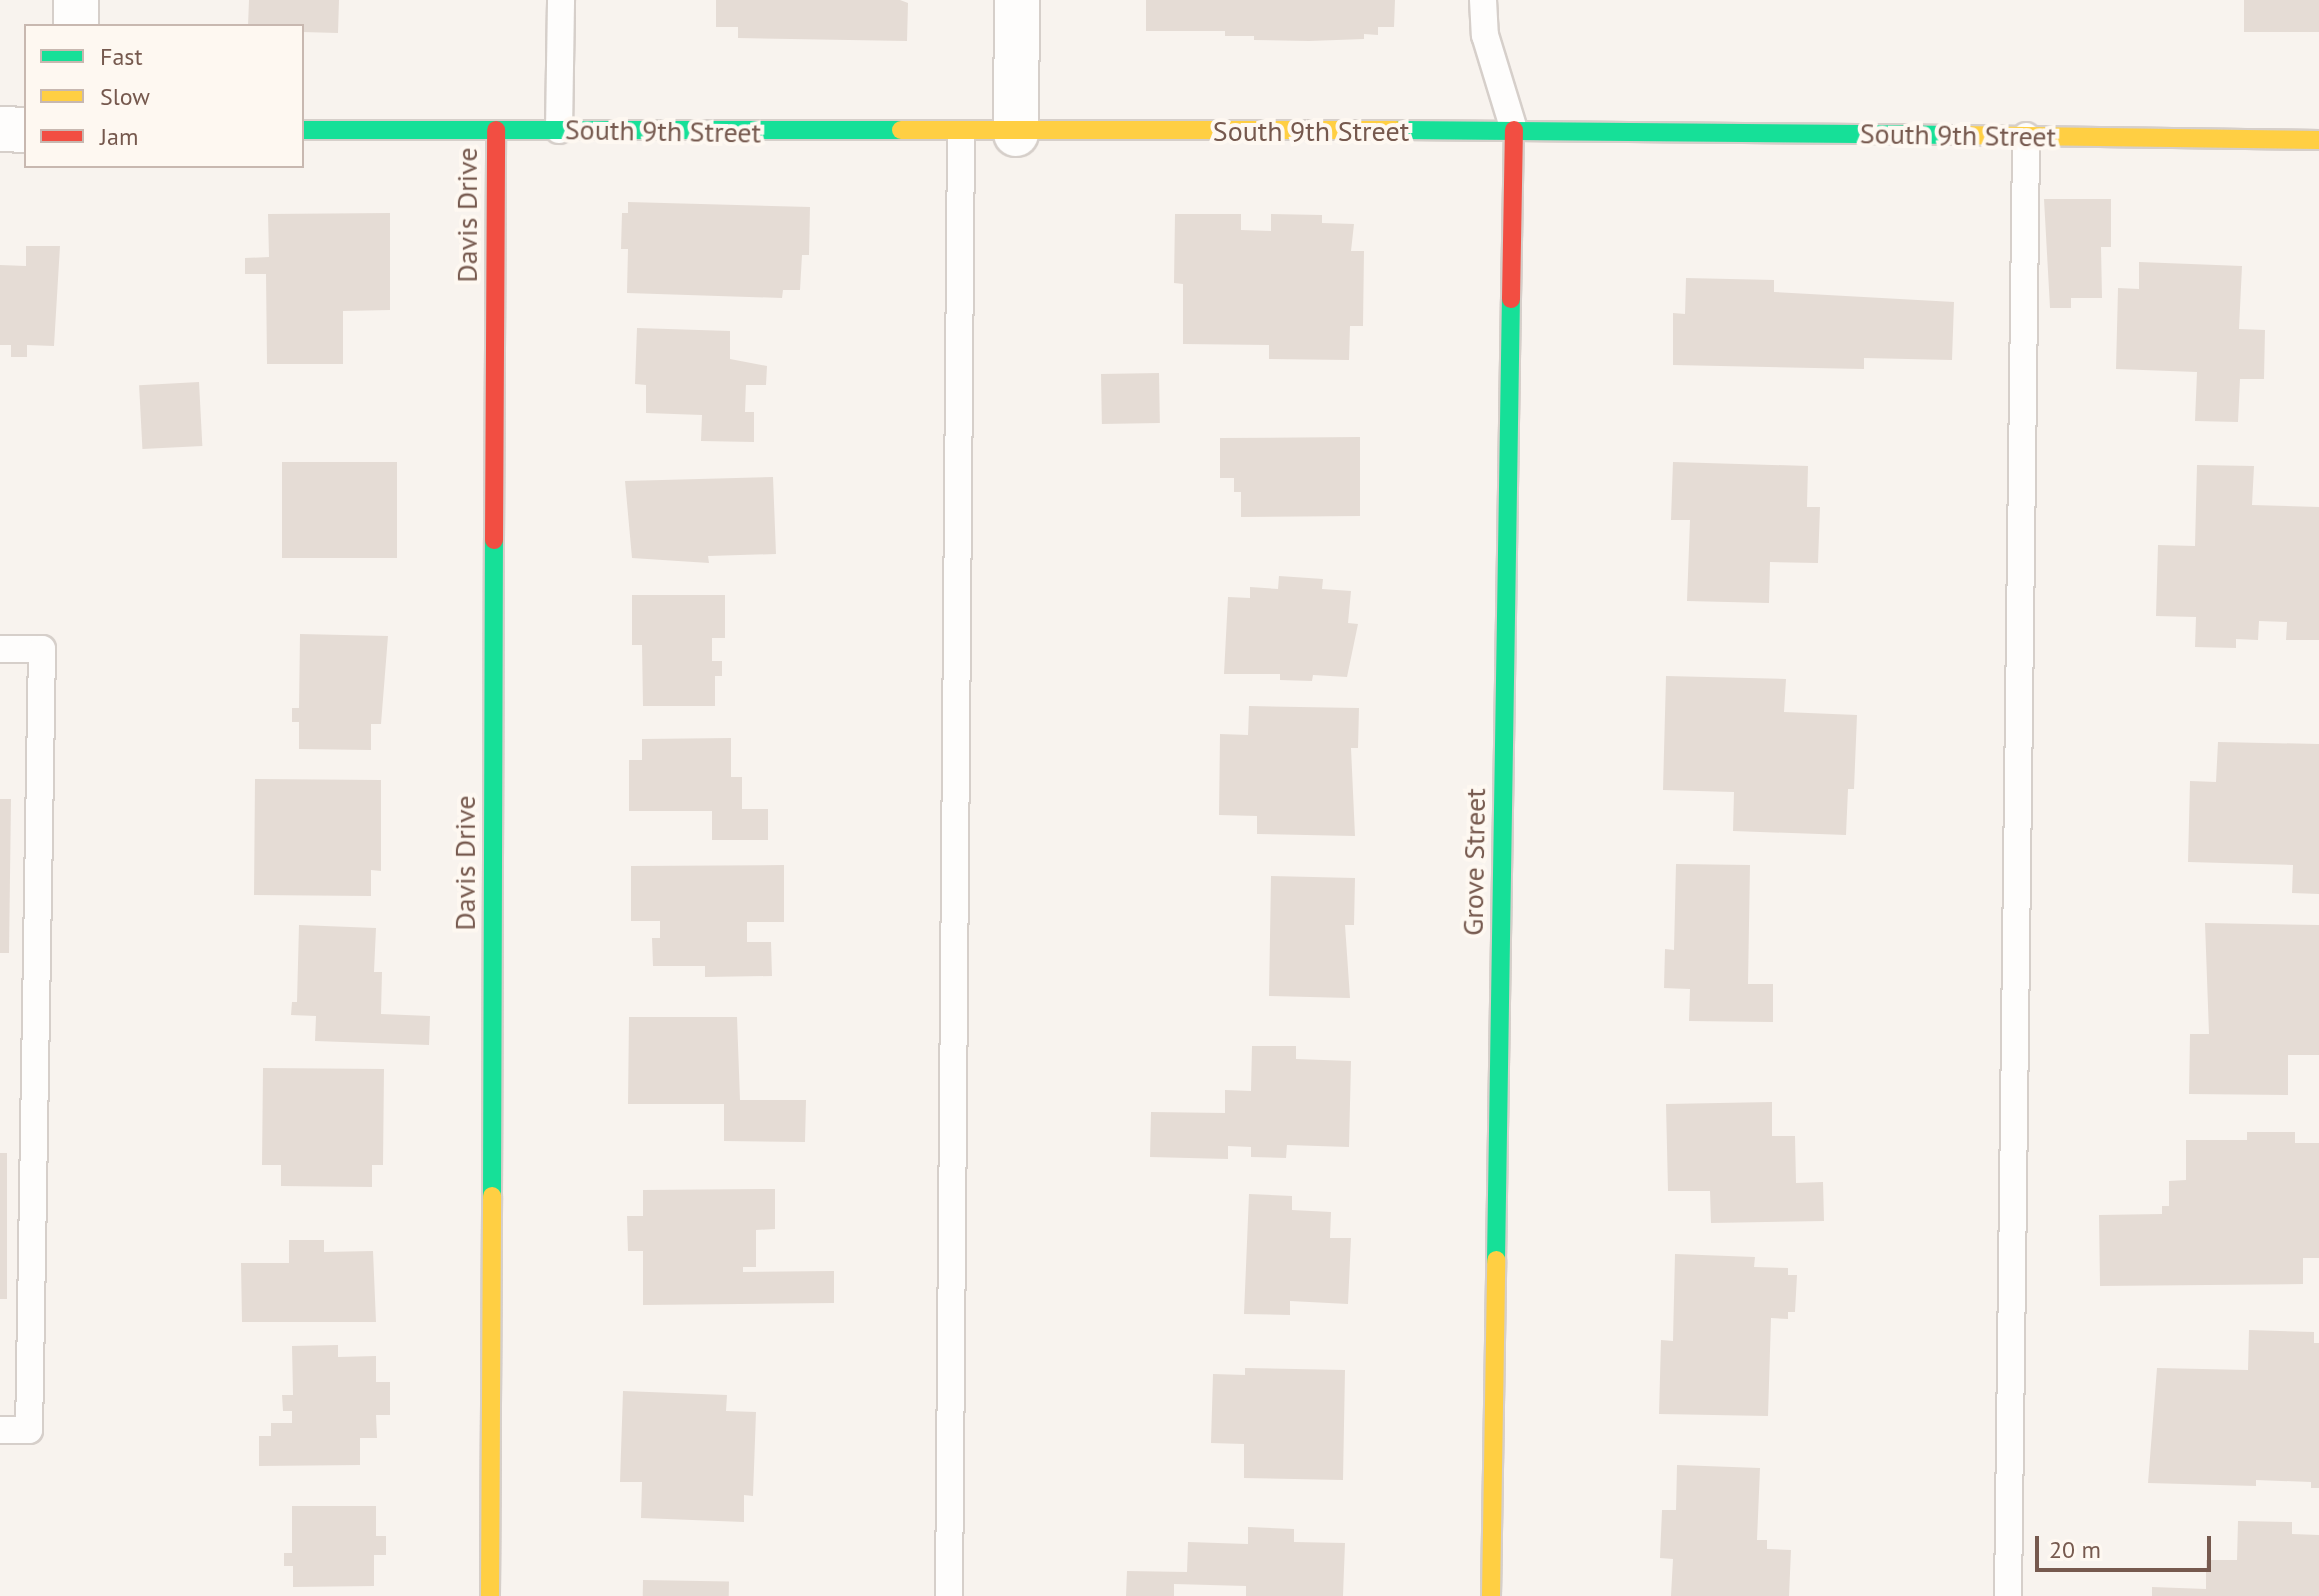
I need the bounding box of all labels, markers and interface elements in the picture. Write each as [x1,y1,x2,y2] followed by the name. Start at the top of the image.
[24,24,304,168] legend
[100,41,143,72] text: Fast
[100,81,150,112] text: Slow
[565,112,761,150] street label: South 9th Street
[1213,114,1409,148] street label: South 9th Street
[1860,116,2056,154] street label: South 9th Street
[100,121,138,152] text: Jam
[450,147,484,283] street label: Davis Drive
[1456,788,1492,936] street label: Grove Street
[448,795,482,931] street label: Davis Drive
[2039,1520,2215,1570] scale bar
[2049,1534,2101,1565] text: 20 m

